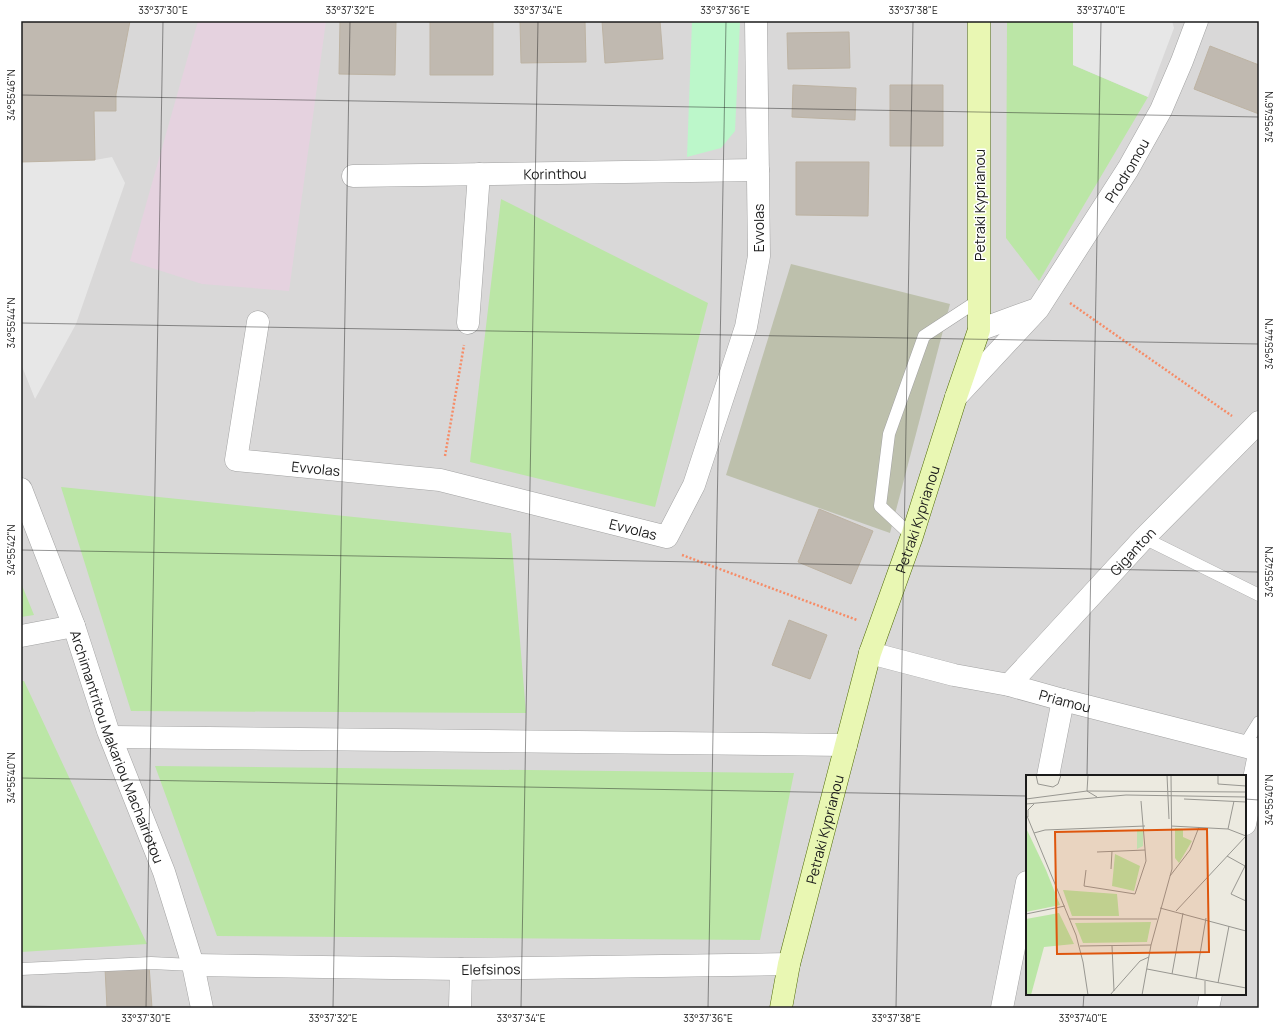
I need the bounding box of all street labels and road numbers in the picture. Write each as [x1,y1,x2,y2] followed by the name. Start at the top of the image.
[1100,135,1153,206] street label: Prodromou
[970,149,989,261] street label: Petraki Kyprianou
[523,163,587,183] street label: Korinthou
[749,204,768,252] street label: EvvoIas
[291,456,341,480] street label: EvvoIas
[890,463,943,575] street label: Petraki Kyprianou
[607,513,659,544] street label: EvvoIas
[1105,523,1159,579] street label: Giganton
[66,627,169,866] street label: Archimantritou Makariou Machairiotou
[1037,684,1093,716] street label: Priamou
[801,773,847,886] street label: Petraki Kyprianou
[461,959,521,978] street label: Elefsinos

